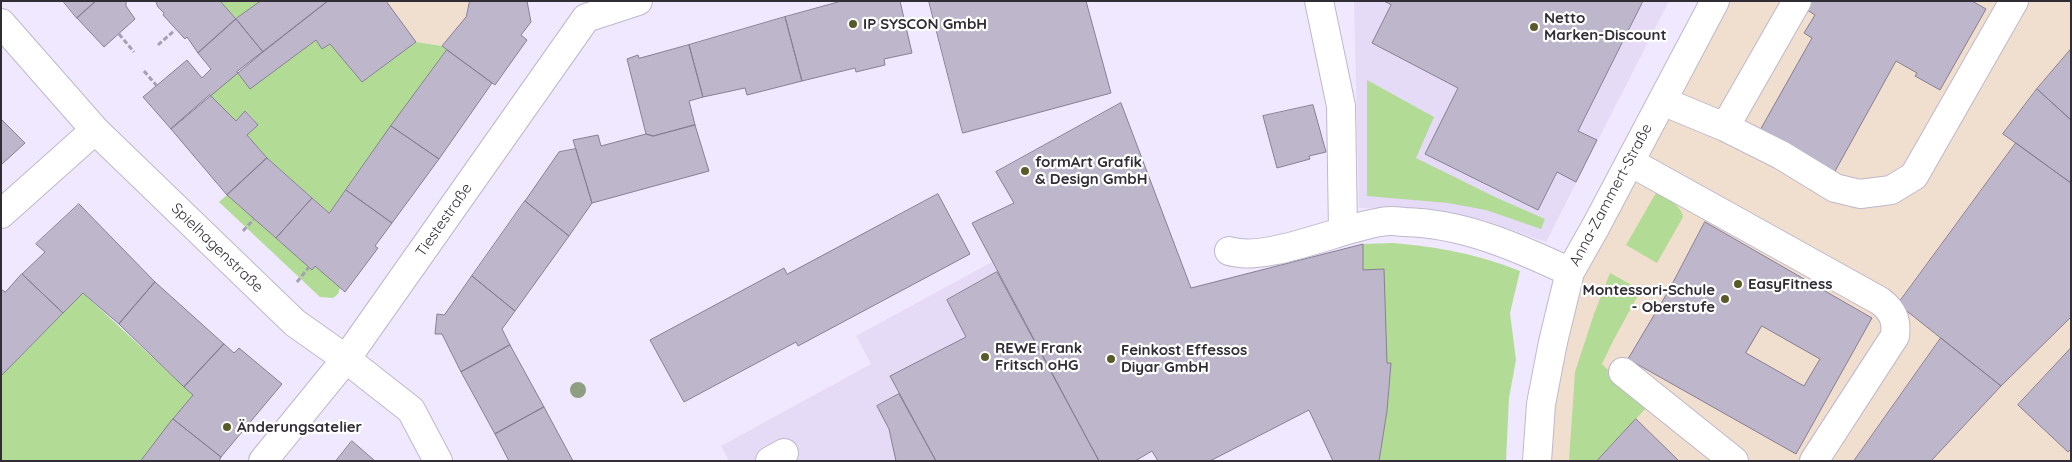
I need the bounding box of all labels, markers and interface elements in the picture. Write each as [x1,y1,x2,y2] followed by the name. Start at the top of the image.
[1544,9,1667,44] place label: Netto Marken-Discount
[863,15,987,33] place label: IP SYSCON GmbH
[847,18,859,30] marker: IP SYSCON GmbH
[1528,21,1540,33] marker: Netto Marken-Discount
[1566,121,1656,269] street label: Anna-Zammert-Straße
[1035,153,1147,188] place label: formArt Grafik & Design GmbH
[1019,165,1031,177] marker: formArt Grafik & Design GmbH
[412,180,476,260] street label: Tiestestraße
[167,200,267,296] street label: Spielhagenstraße
[1748,275,1832,293] place label: EasyFitness
[1732,278,1744,290] marker: EasyFitness
[1583,281,1715,316] place label: Montessori-Schule - Oberstufe
[1719,293,1731,305] marker: Montessori-Schule - Oberstufe
[995,339,1082,374] place label: REWE Frank Fritsch oHG
[1121,341,1247,376] place label: Feinkost Effessos Diyar GmbH
[979,351,991,363] marker: REWE Frank Fritsch oHG
[1105,353,1117,365] marker: Feinkost Effessos Diyar GmbH
[237,418,362,436] place label: Änderungsatelier
[221,421,233,433] marker: Änderungsatelier

